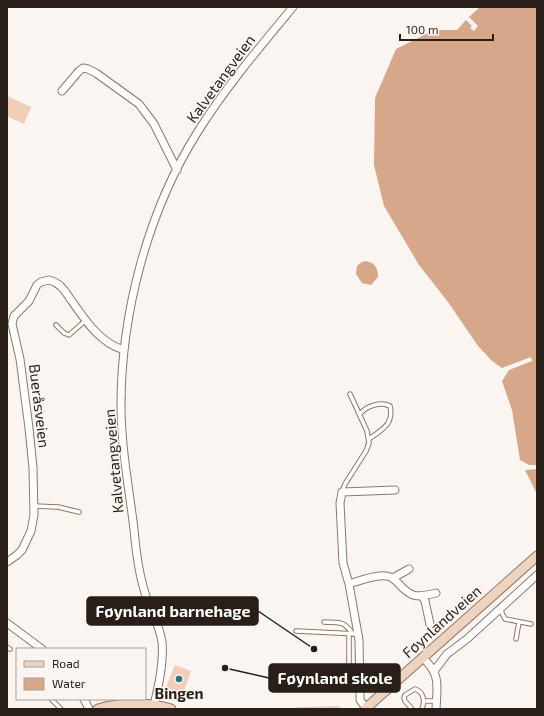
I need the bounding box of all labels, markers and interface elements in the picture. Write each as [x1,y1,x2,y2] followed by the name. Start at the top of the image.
[400,16,493,42] scale bar
[406,22,438,36] text: 100 m
[182,31,258,126] street label: Kalvetangveien
[26,363,54,449] street label: Bueråsveien
[99,408,127,514] street label: Kalvetangveien
[398,581,484,661] street label: Føynlandveien
[87,597,258,625] callout: Føynland barnehage
[95,601,251,621] text: Føynland barnehage
[16,648,146,700] legend
[52,656,80,670] text: Road
[269,664,400,692] callout: Føynland skole
[278,668,392,688] text: Føynland skole
[174,674,184,684] marker: Bingen
[52,676,86,690] text: Water
[155,684,203,702] place label: Bingen

